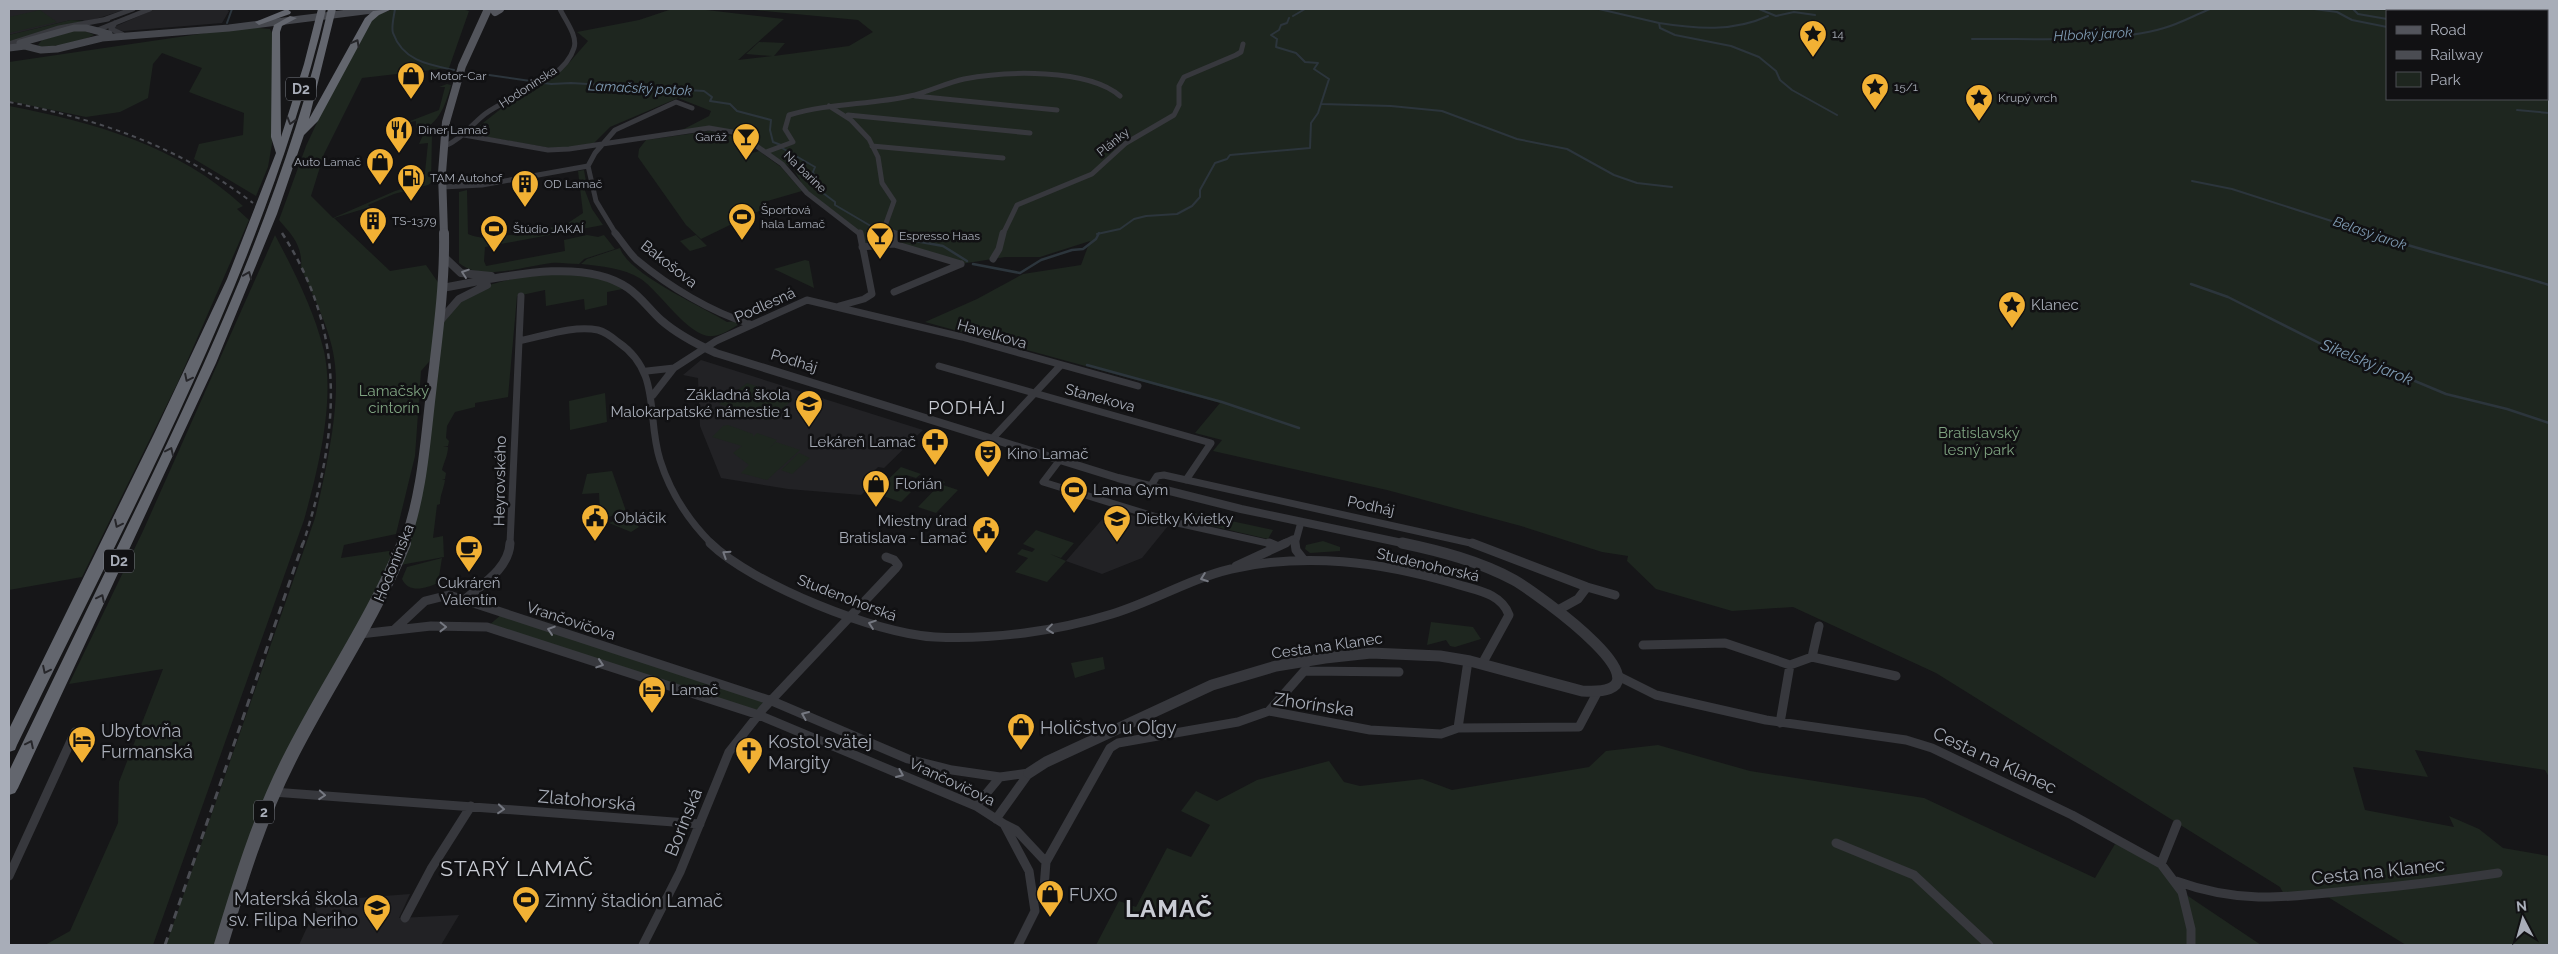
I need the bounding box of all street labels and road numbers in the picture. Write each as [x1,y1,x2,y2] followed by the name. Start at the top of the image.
[497,63,559,111] street label: Hodonínska
[286,78,316,100] road number: D2
[1094,125,1132,159] street label: Plánky
[781,148,829,196] street label: Na barine
[637,236,701,292] street label: Bakošova
[732,284,798,326] street label: Podlesná
[955,315,1029,353] street label: Havelkova
[769,345,819,377] street label: Podháj
[1063,380,1137,416] street label: Stanekova
[490,436,510,526] street label: Heyrovského
[1346,492,1396,520] street label: Podháj
[370,522,418,604] street label: Hodonínska
[1375,544,1481,586] street label: Studenohorská
[104,550,134,572] road number: D2
[795,571,899,625] street label: Studenohorská
[524,598,618,644] street label: Vrančovičova
[1270,629,1384,663] street label: Cesta na Klanec
[1272,688,1356,720] street label: Zhorínska
[1930,722,2060,798] street label: Cesta na Klanec
[906,754,998,810] street label: Vrančovičova
[537,785,637,815] street label: Zlatohorská
[660,785,706,859] street label: Borinská
[254,800,274,824] road number: 2
[2310,854,2446,888] street label: Cesta na Klanec

